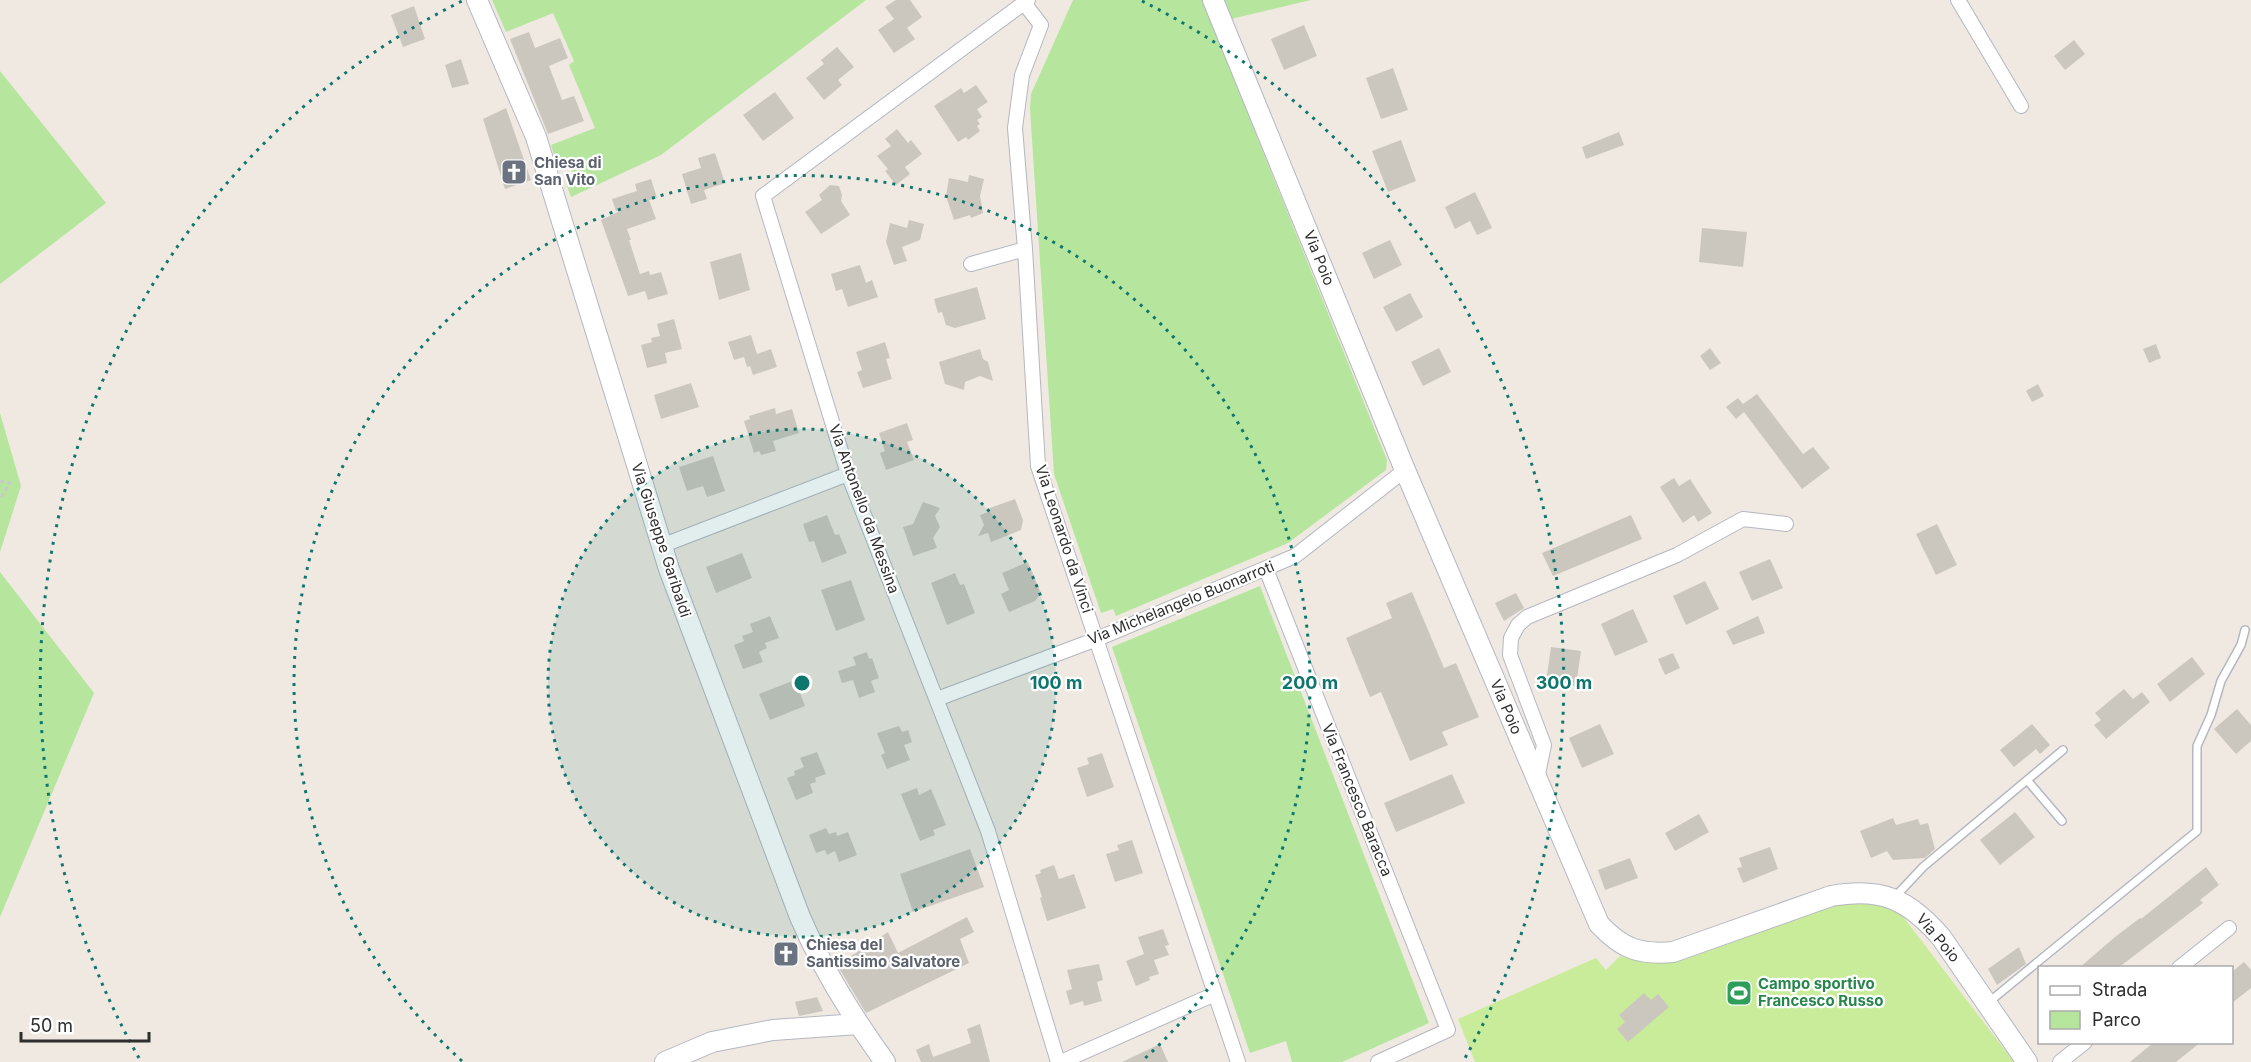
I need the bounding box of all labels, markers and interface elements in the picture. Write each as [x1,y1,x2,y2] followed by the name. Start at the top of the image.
[534,153,602,189] place label: Chiesa di San Vito
[499,157,529,187] church icon: Chiesa di San Vito
[1300,227,1339,288] street label: Via Poio
[825,422,904,596] street label: Via Antonello da Messina
[627,460,695,620] street label: Via Giuseppe Garibaldi
[1032,462,1097,615] street label: Via Leonardo da Vinci
[1085,556,1277,649] street label: Via Michelangelo Buonarroti
[1030,672,1082,693] text: 100 m
[1282,672,1338,693] text: 200 m
[1536,672,1592,693] text: 300 m
[792,673,812,693] centre of rings
[1486,677,1526,737] street label: Via Poio
[1318,721,1397,879] street label: Via Francesco Baracca
[1913,909,1964,966] street label: Via Poio
[806,935,960,971] place label: Chiesa del Santissimo Salvatore
[771,939,801,969] church icon: Chiesa del Santissimo Salvatore
[2038,966,2233,1044] legend
[1758,974,1883,1010] place label: Campo sportivo Francesco Russo
[1724,978,1754,1008] sports icon: Campo sportivo Francesco Russo
[2092,979,2147,1000] text: Strada
[21,1005,148,1043] scale bar
[2092,1009,2141,1030] text: Parco
[30,1015,73,1036] text: 50 m

